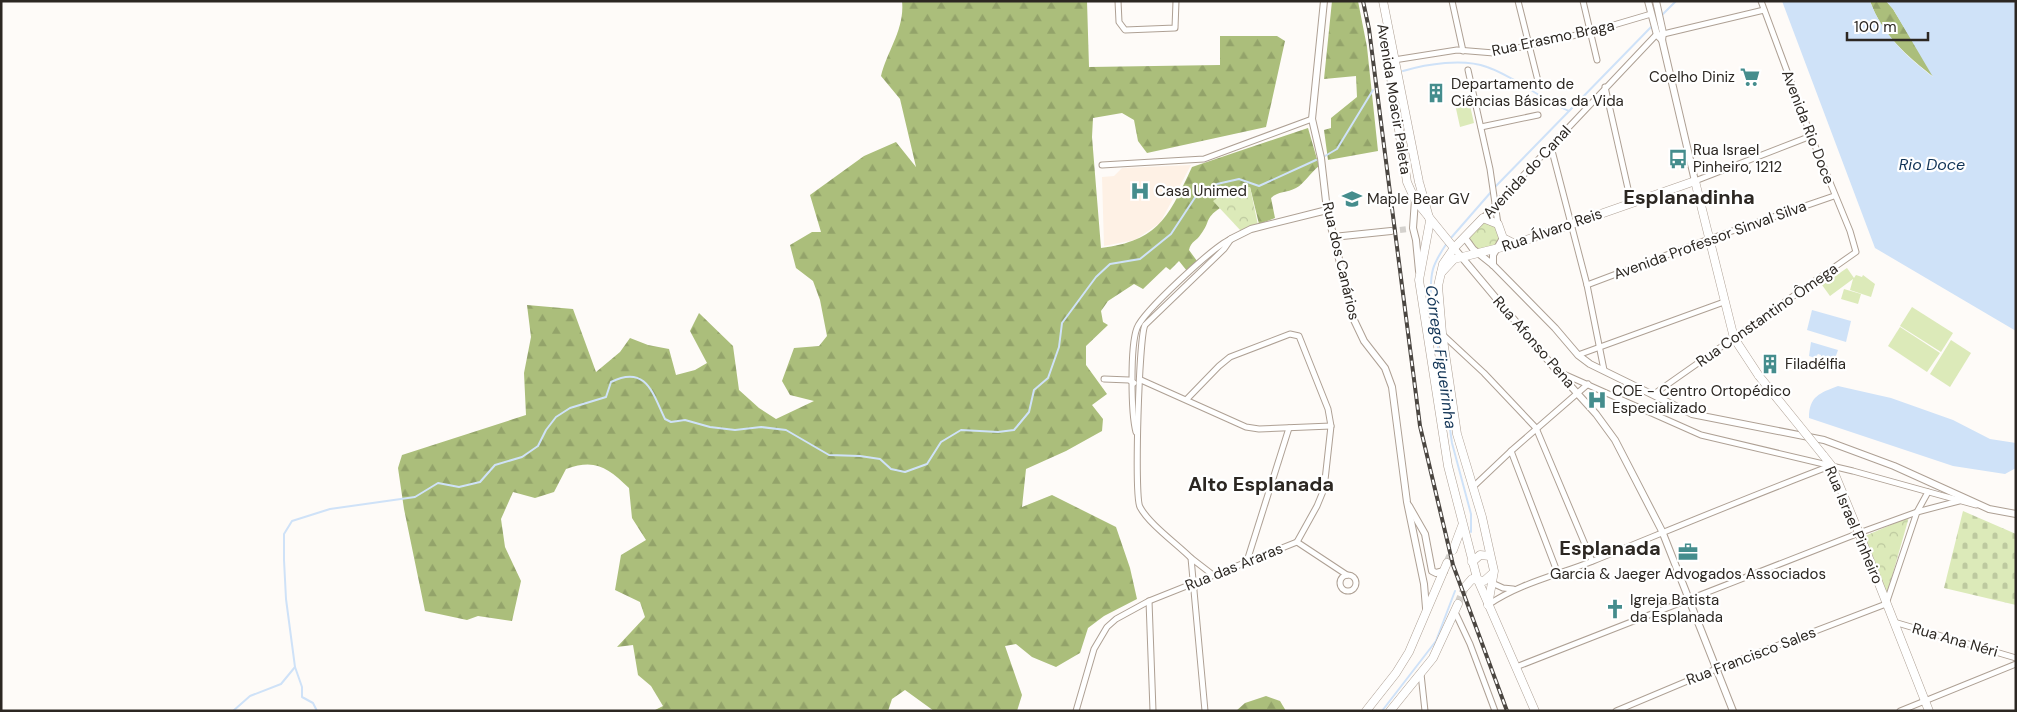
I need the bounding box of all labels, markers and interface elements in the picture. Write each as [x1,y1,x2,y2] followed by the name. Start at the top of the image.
[1847,10,1928,42] scale bar
[1490,15,1616,61] street label: Rua Erasmo Braga
[1854,17,1897,37] text: 100 m
[1372,22,1416,176] street label: Avenida Moacir Paleta
[1739,66,1761,88] supermarket icon: Coelho Diniz
[1649,67,1735,87] place label: Coelho Diniz
[1777,67,1839,187] street label: Avenida Rio Doce
[1451,74,1624,111] place label: Departamento de Ciências Básicas da Vida
[1425,82,1447,104] building icon: Departamento de Ciências Básicas da Vida
[1479,121,1575,223] street label: Avenida do Canal
[1693,140,1782,177] place label: Rua Israel Pinheiro, 1212
[1667,148,1689,170] bus stop icon: Rua Israel Pinheiro, 1212
[1899,154,1965,175] water label: Rio Doce
[1129,180,1151,202] hospital icon: Casa Unimed
[1155,181,1247,201] place label: Casa Unimed
[1623,184,1755,210] district label: Esplanadinha
[1341,188,1363,210] school or university icon: Maple Bear GV
[1367,189,1470,209] place label: Maple Bear GV
[1611,196,1809,284] street label: Avenida Professor Sinval Silva
[1318,200,1364,322] street label: Rua dos Canários
[1499,203,1605,257] street label: Rua Álvaro Reis
[1692,258,1842,372] street label: Rua Constantino Ômega
[1421,284,1461,430] water label: Córrego Figueirinha
[1489,292,1579,392] street label: Rua Afonso Pena
[1759,353,1781,375] building icon: Filadélfia
[1785,354,1846,374] place label: Filadélfia
[1612,381,1791,418] place label: COE - Centro Ortopédico Especializado
[1586,389,1608,411] hospital icon: COE - Centro Ortopédico Especializado
[1820,463,1888,587] street label: Rua Israel Pinheiro
[1188,471,1334,497] district label: Alto Esplanada
[1559,535,1661,561] district label: Esplanada
[1182,538,1286,596] street label: Rua das Araras
[1677,541,1699,563] office icon: Garcia & Jaeger Advogados Associados
[1550,564,1826,584] place label: Garcia & Jaeger Advogados Associados
[1630,590,1723,627] place label: Igreja Batista da Esplanada
[1604,598,1626,620] church icon: Igreja Batista da Esplanada
[1910,618,2000,662] street label: Rua Ana Néri
[1683,622,1819,690] street label: Rua Francisco Sales

